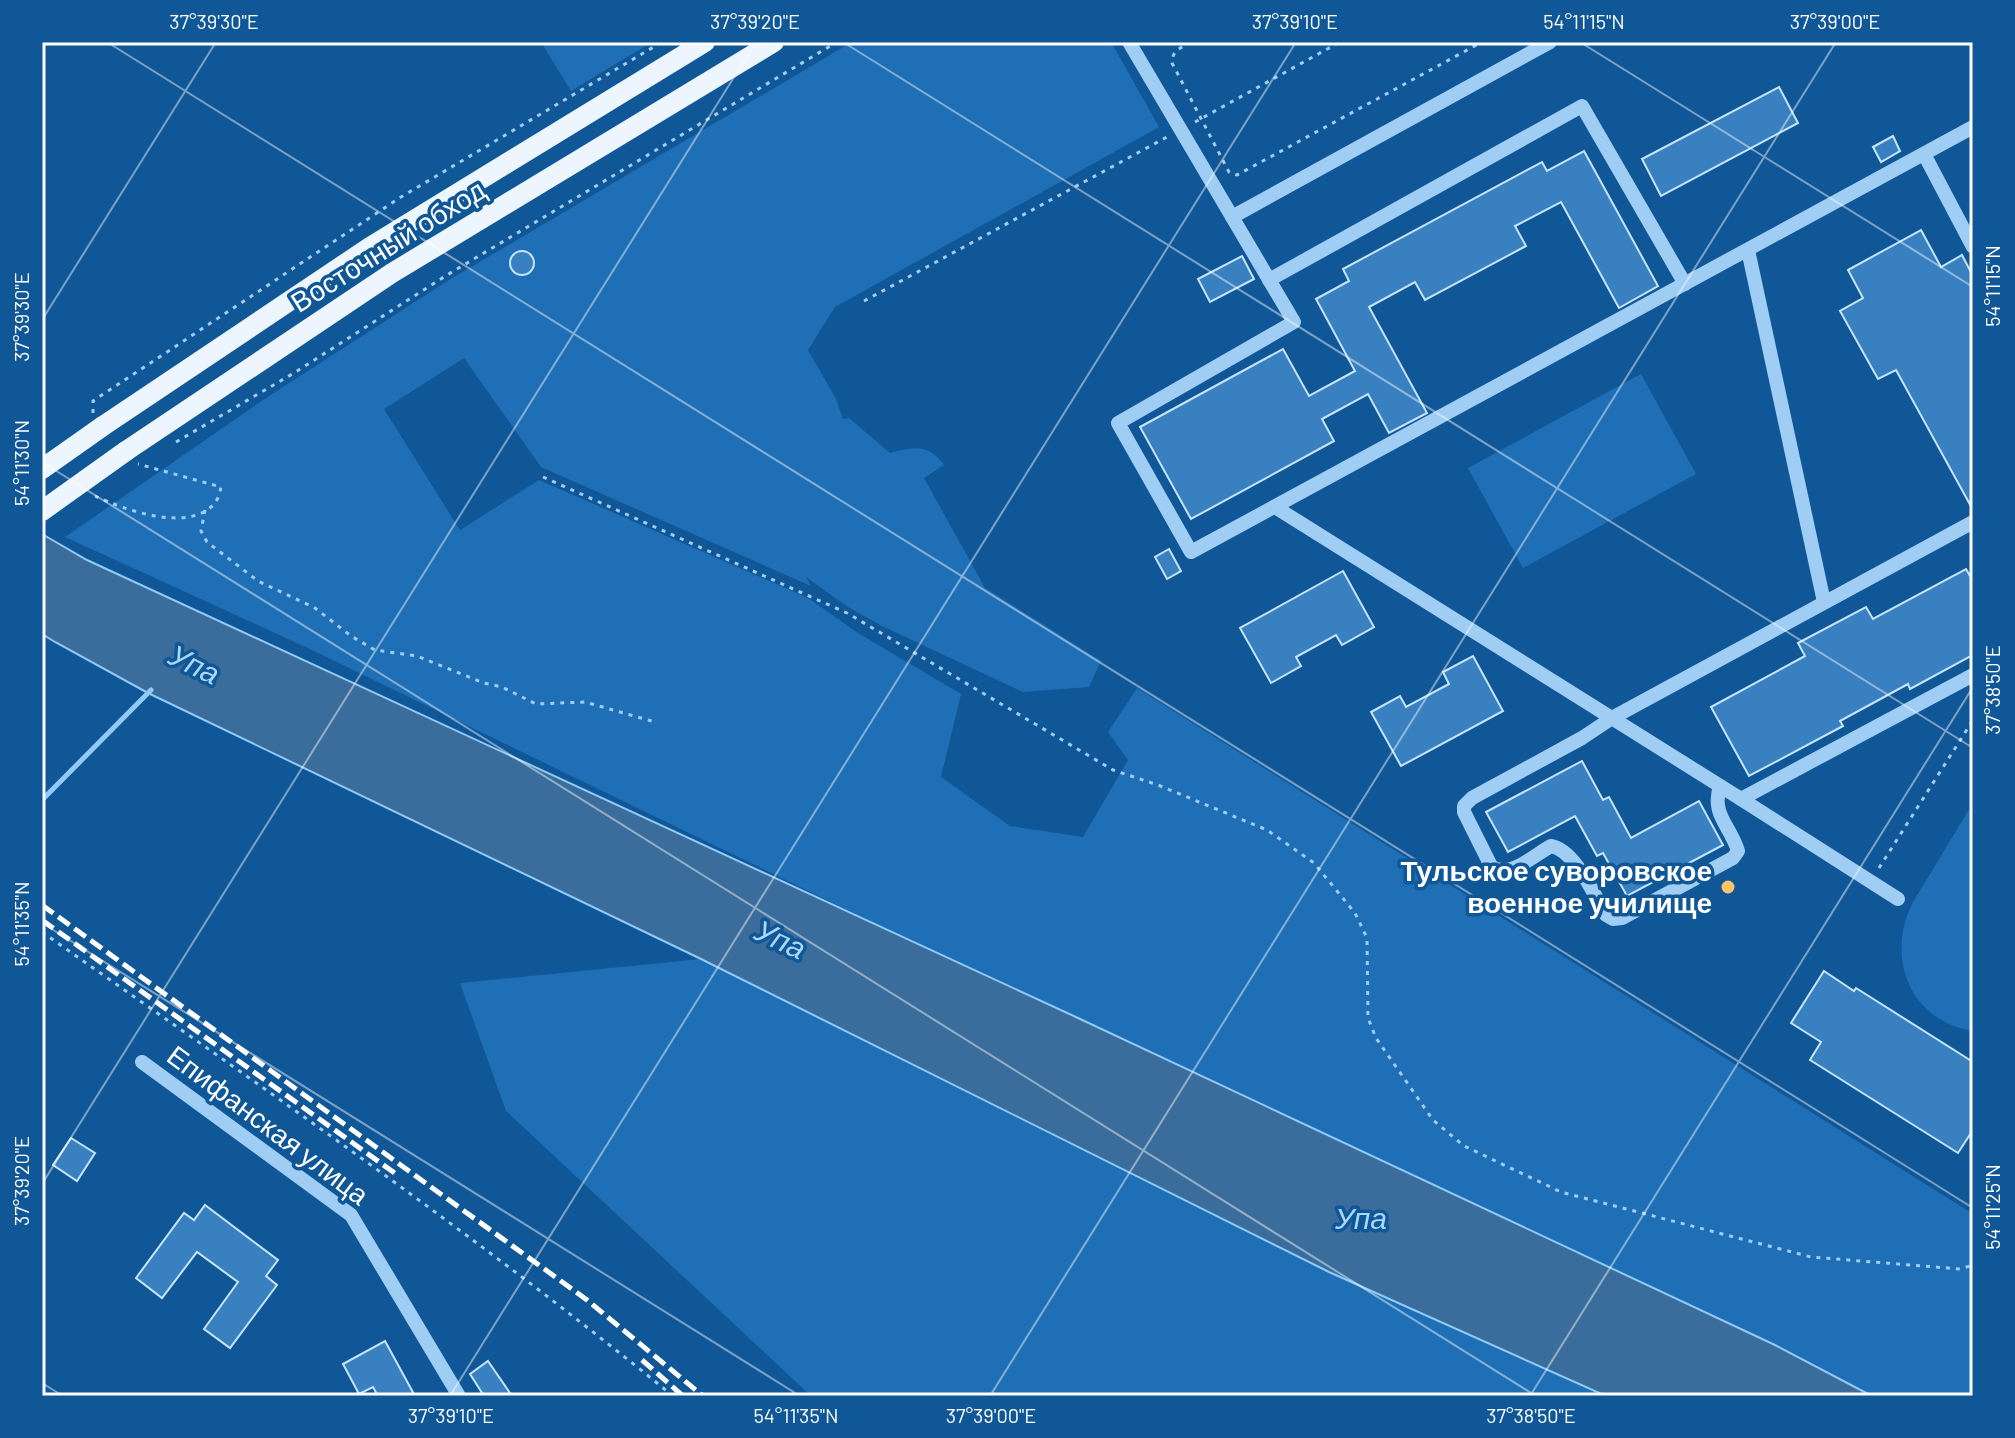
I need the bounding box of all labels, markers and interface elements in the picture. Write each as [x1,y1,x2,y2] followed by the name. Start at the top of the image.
[169,9,259,33] text: 37°39'30"E
[710,9,800,33] text: 37°39'20"E
[1252,9,1338,33] text: 37°39'10"E
[1543,9,1625,33] text: 54°11'15"N
[1790,9,1880,33] text: 37°39'00"E
[284,172,491,319] street label: Восточный обход
[1980,245,2004,327] text: 54°11'15"N
[9,272,33,362] text: 37°39'30"E
[9,420,33,506] text: 54°11'30"N
[163,635,226,691] water label: Упа
[1980,645,2004,735] text: 37°38'50"E
[1401,853,1712,919] place label: Тульское суворовское военное училище
[1719,878,1737,896] marker: Тульское суворовское военное училище
[9,882,33,966] text: 54°11'35"N
[749,910,812,965] water label: Упа
[161,1037,376,1211] street label: Епифанская улица
[9,1136,33,1226] text: 37°39'20"E
[1980,1164,2004,1250] text: 54°11'25"N
[1334,1199,1387,1235] water label: Упа
[408,1403,494,1427] text: 37°39'10"E
[754,1403,838,1427] text: 54°11'35"N
[946,1403,1036,1427] text: 37°39'00"E
[1486,1403,1576,1427] text: 37°38'50"E

